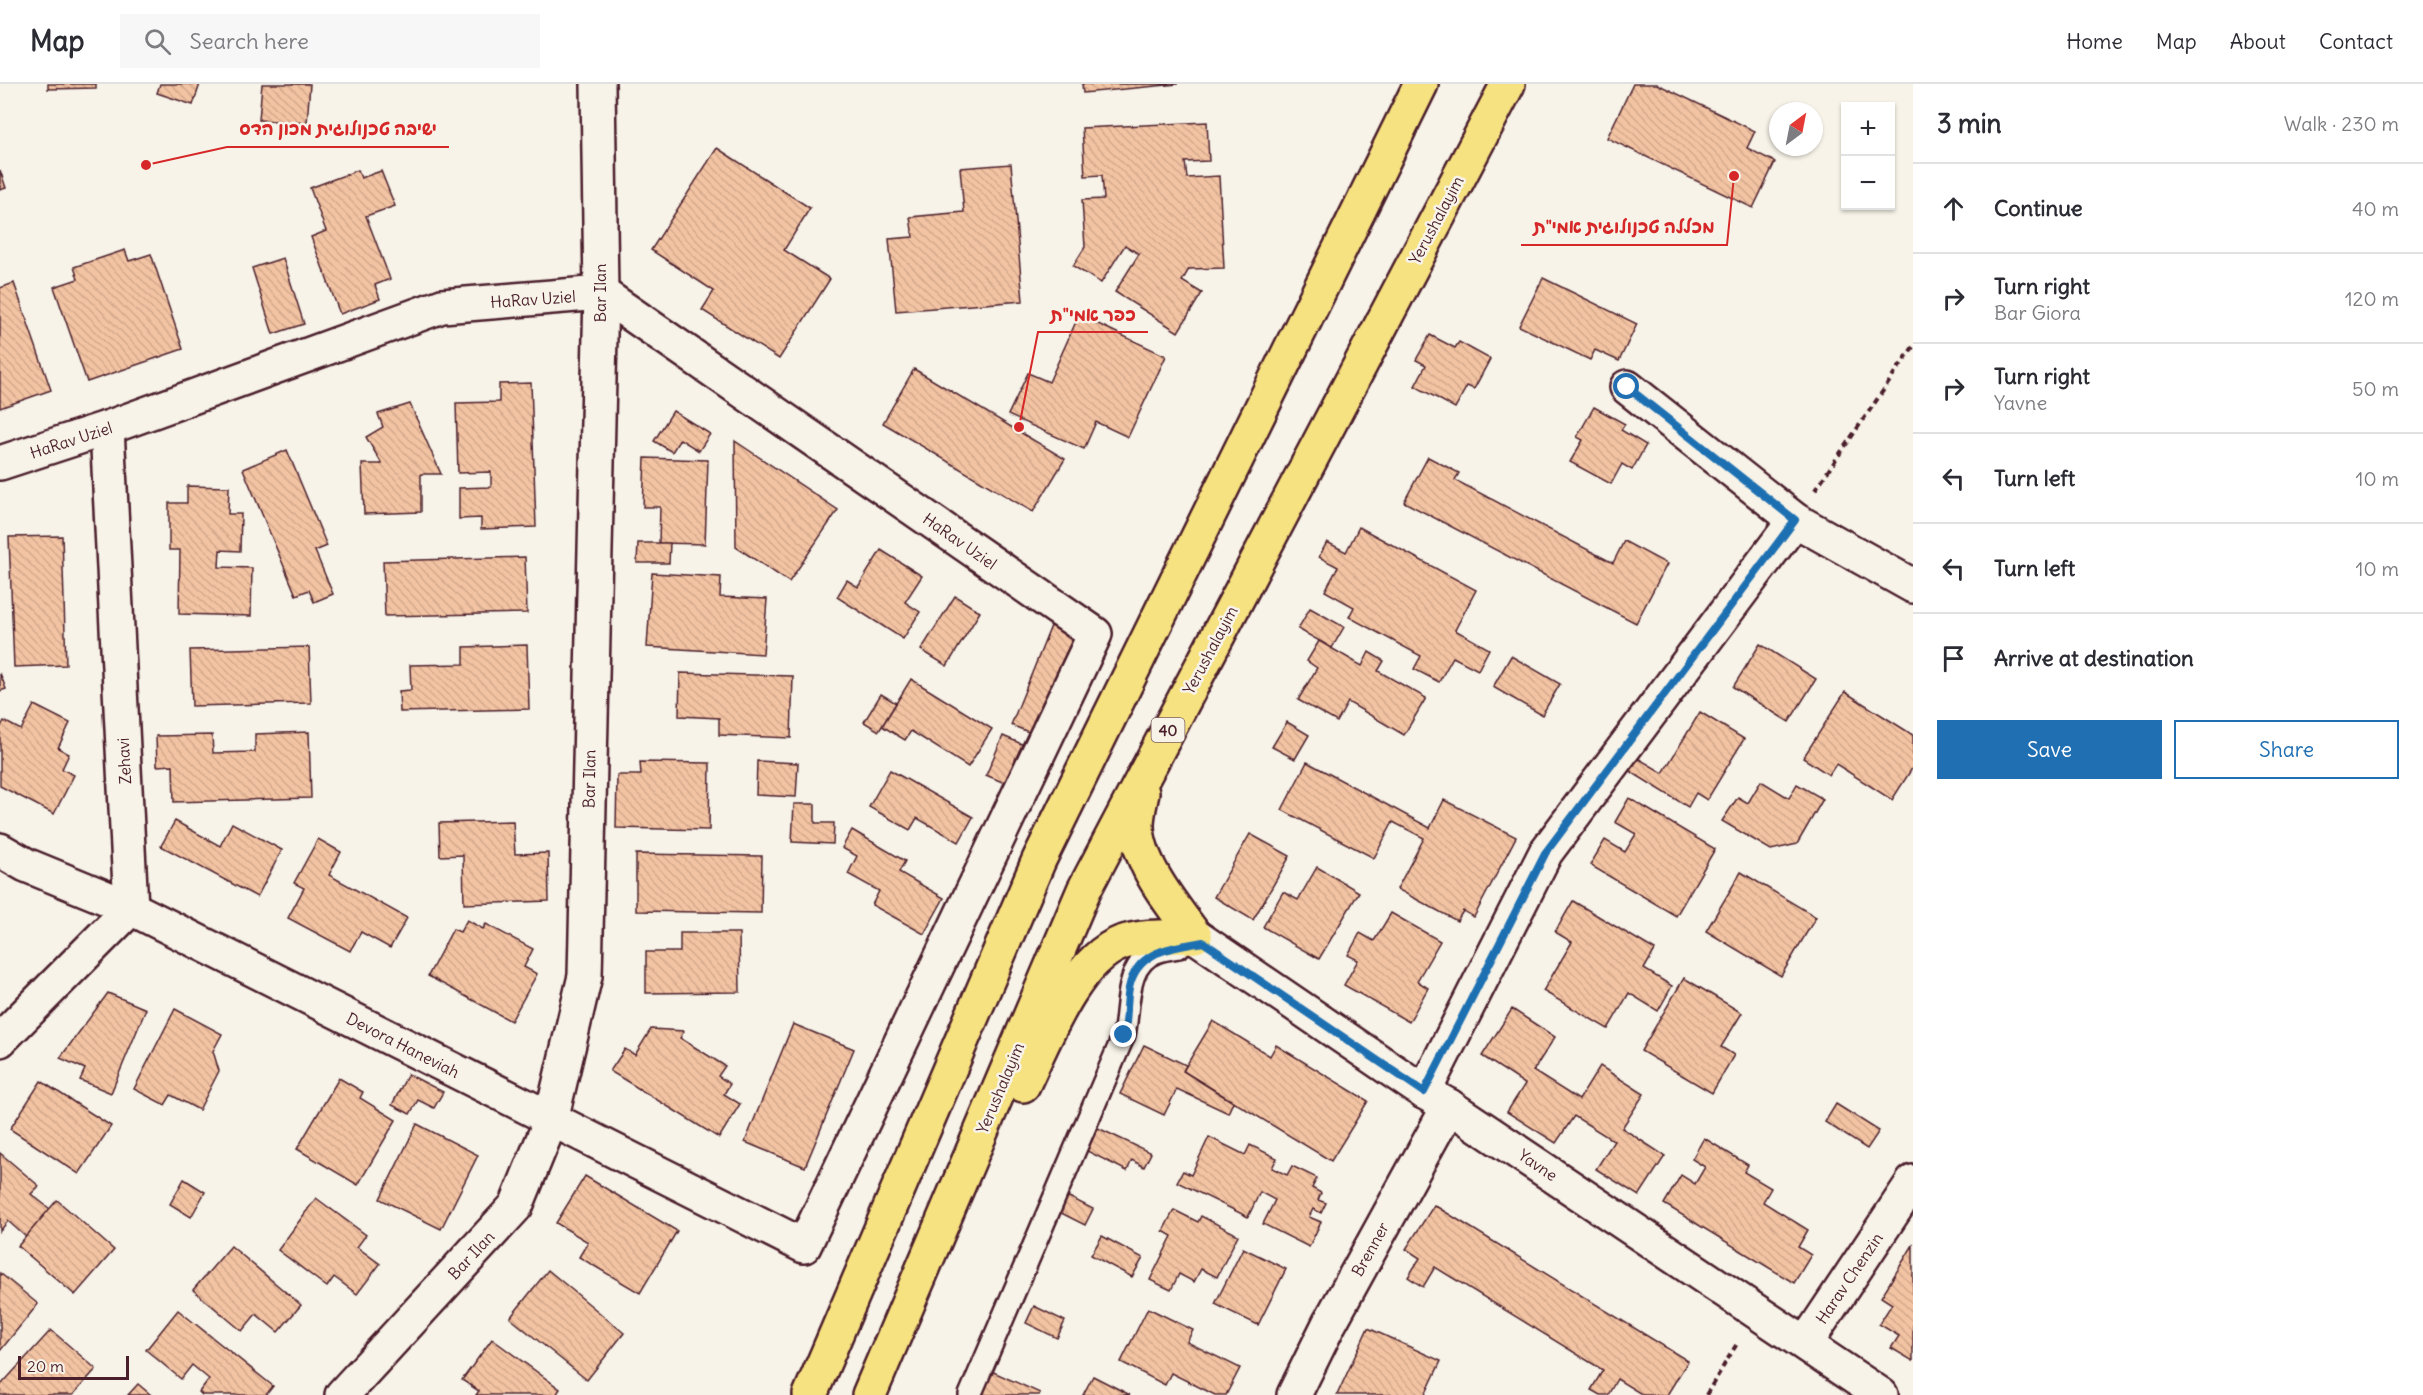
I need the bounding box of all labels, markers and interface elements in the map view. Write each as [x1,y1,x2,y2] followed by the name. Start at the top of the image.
[120,14,540,68] search box
[30,23,84,59] text: Map
[141,25,174,58] icon: search
[189,27,309,55] text: Search here
[2066,28,2123,55] text: Home
[2156,28,2197,55] text: Map
[2230,28,2286,55] text: About
[2319,28,2393,55] text: Contact
[1769,102,1823,156] north arrow
[1841,102,1895,210] map controls
[1841,102,1895,156] button: +
[1937,107,2002,140] text: 3 min
[227,111,449,147] callout: ישיבה טכנולוגית מכון הדס
[2284,111,2399,136] text: Walk · 230 m
[239,117,437,140] text: ישיבה טכנולוגית מכון הדס
[1841,156,1895,210] button: −
[1404,172,1468,268] street label: Yerushalayim
[1937,192,1970,225] icon: ahead
[1994,194,2083,222] text: Continue
[2352,196,2399,221] text: 40 m
[1521,209,1727,245] callout: מכללה טכנולוגית אמי"ת
[1531,215,1715,238] text: מכללה טכנולוגית אמי"ת
[590,264,610,322] street label: Bar Ilan
[1994,272,2090,300] text: Turn right
[1937,282,1970,315] icon: right
[490,286,576,312] street label: HaRav Uziel
[2345,286,2399,311] text: 120 m
[1038,296,1148,332] callout: כפר אמי"ת
[1994,300,2081,325] text: Bar Giora
[1048,303,1136,326] text: כפר אמי"ת
[1994,362,2090,390] text: Turn right
[1937,372,1970,405] icon: right
[1613,373,1639,399] route start
[2352,376,2399,401] text: 50 m
[1994,390,2047,415] text: Yavne
[27,417,115,463] street label: HaRav Uziel
[1937,462,1970,495] icon: left
[1994,464,2075,492] text: Turn left
[2356,466,2399,491] text: 10 m
[919,508,1001,574] street label: HaRav Uziel
[1937,552,1970,585] icon: left
[1994,554,2075,582] text: Turn left
[2356,556,2399,581] text: 10 m
[1178,602,1242,698] street label: Yerushalayim
[1937,642,1970,675] icon: arrive
[1994,644,2194,672] text: Arrive at destination
[1152,718,1184,742] road number: 40
[1937,720,2162,779] button: Save
[2174,720,2399,779] button: Share
[113,737,135,785] street label: Zehavi
[578,749,600,809] street label: Bar Ilan
[343,1008,463,1082] street label: Devora Haneviah
[1110,1021,1136,1047] route end
[972,1039,1028,1137] street label: Yerushalayim
[1515,1145,1561,1185] street label: Yavne
[1347,1218,1393,1280] street label: Brenner
[444,1227,498,1283] street label: Bar Ilan
[1811,1229,1887,1327] street label: Harav Chenzin
[18,1353,129,1380] scale bar
[27,1356,64,1376] text: 20 m

